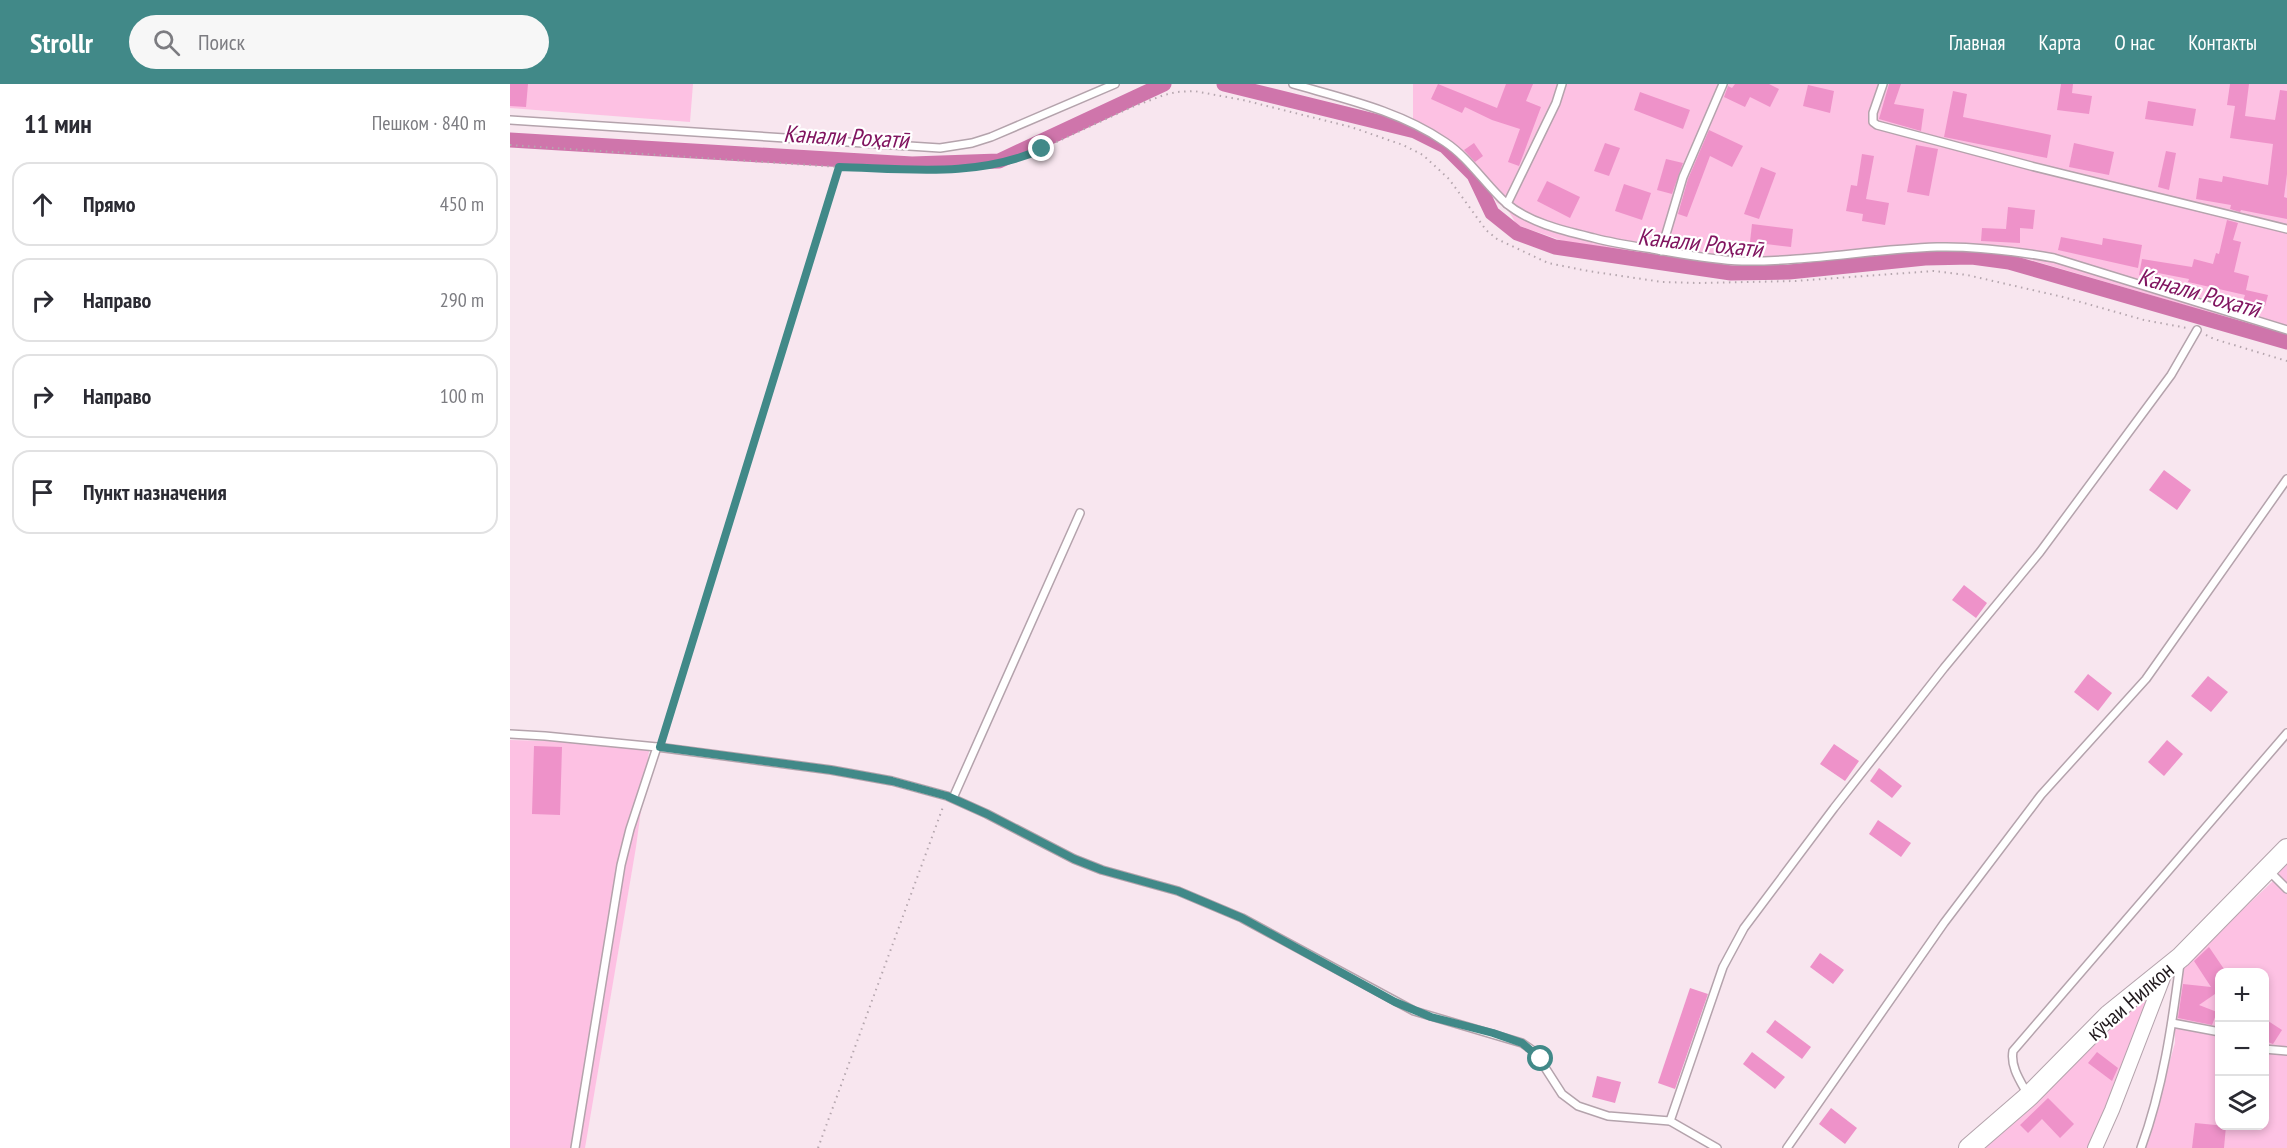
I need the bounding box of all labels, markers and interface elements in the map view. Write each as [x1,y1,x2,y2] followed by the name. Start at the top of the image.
[129,15,549,69] search box
[30,24,93,61] text: Strollr
[150,26,183,59] icon: search
[198,28,245,56] text: Поиск
[1949,29,2005,56] text: Главная
[2038,29,2081,56] text: Карта
[2114,29,2155,56] text: О нас
[2188,29,2257,56] text: Контакты
[24,107,92,140] text: 11 мин
[372,110,486,136] text: Пешком · 840 m
[783,118,912,155] water label: Канали Роҳатӣ
[1028,135,1054,161] route end
[26,188,59,221] icon: ahead
[83,190,136,218] text: Прямо
[440,191,484,217] text: 450 m
[1636,221,1766,265] water label: Канали Роҳатӣ
[2135,260,2266,325] water label: Канали Роҳатӣ
[26,284,59,317] icon: right
[83,286,151,314] text: Направо
[440,287,484,313] text: 290 m
[26,380,59,413] icon: right
[83,382,151,410] text: Направо
[440,383,484,409] text: 100 m
[26,476,59,509] icon: arrive
[83,478,227,506] text: Пункт назначения
[2081,956,2179,1046] street label: кӯчаи Нилкон
[2215,968,2269,1130] map controls
[2215,968,2269,1022] button: +
[2215,1022,2269,1076] button: −
[1527,1045,1553,1071] route start
[2215,1076,2269,1130] button: layers

